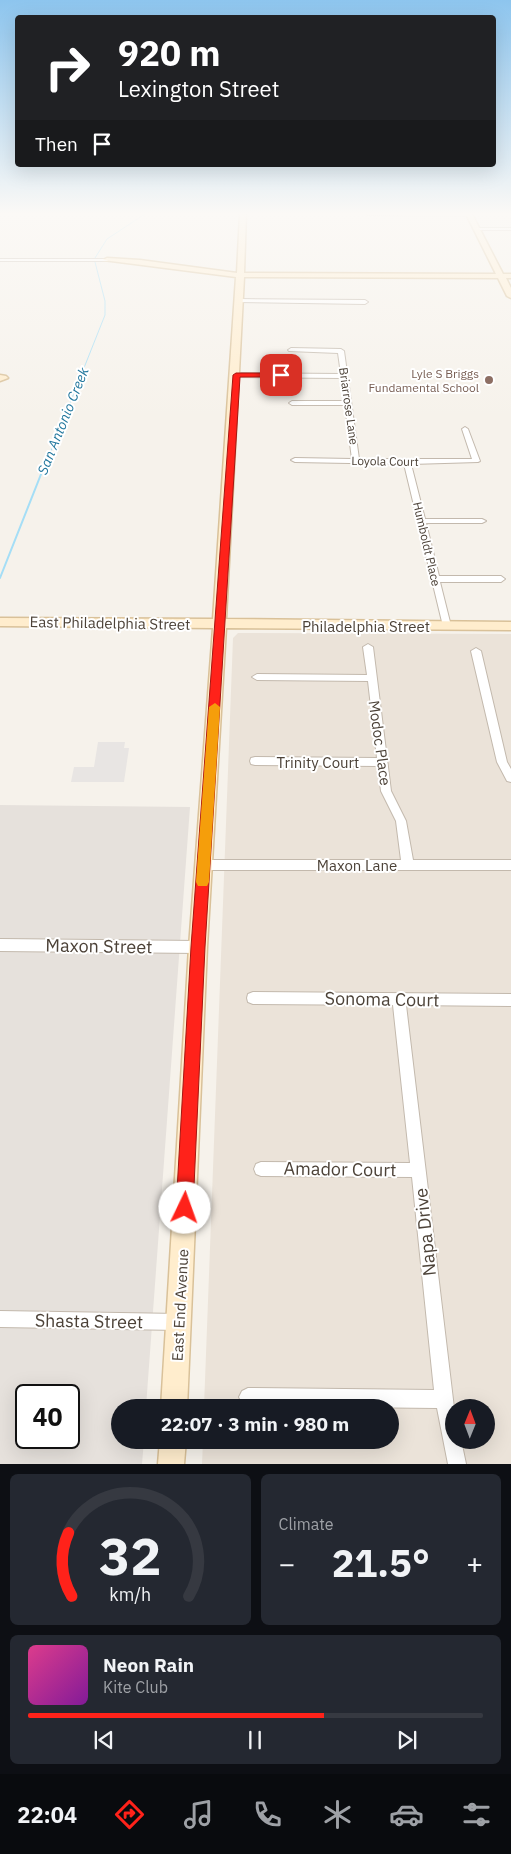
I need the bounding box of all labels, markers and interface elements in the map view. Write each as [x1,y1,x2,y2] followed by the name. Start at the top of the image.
[118,30,221,76] text: 920 m
[35,35,100,100] icon: right
[118,74,279,103] text: Lexington Street
[88,130,116,158] icon: arrive
[35,132,78,156] text: Then
[260,354,302,396] pin
[267,361,295,389] icon: arrive
[33,364,93,477] water label: San Antonio Creek
[336,366,362,446] street label: Briarrose Lane
[368,366,479,395] place label: Lyle S Briggs Fundamental School
[483,374,495,386] marker: Lyle S Briggs Fundamental School
[351,453,419,469] street label: Loyola Court
[410,500,444,588] street label: Humboldt Place
[29,612,191,634] street label: East Philadelphia Street
[302,617,430,636] street label: Philadelphia Street
[365,699,395,787] street label: Modoc Place
[277,753,359,772] street label: Trinity Court
[317,856,397,875] street label: Maxon Lane
[45,934,153,958] street label: Maxon Street
[324,986,440,1012] street label: Sonoma Court
[283,1157,397,1181] street label: Amador Court
[158,1181,210,1233] position arrow
[409,1187,441,1277] street label: Napa Drive
[168,1248,192,1362] street label: East End Avenue
[35,1309,143,1333] street label: Shasta Street
[15,1384,80,1449] speed limit sign: 40
[445,1399,495,1449] north arrow
[445,1399,495,1449] map controls
[161,1412,349,1436] text: 22:07 · 3 min · 980 m
[279,1514,334,1534] text: Climate
[99,1522,161,1589] text: 32
[332,1538,430,1587] text: 21.5°
[279,1545,295,1582] text: −
[466,1545,483,1582] text: +
[109,1583,151,1606] text: km/h
[103,1653,194,1677] text: Neon Rain
[103,1677,168,1697] text: Kite Club
[90,1726,118,1754] icon: previous
[241,1726,269,1754] icon: pause
[393,1726,421,1754] icon: next
[112,1797,147,1832] icon: directions
[181,1797,216,1832] icon: music
[250,1797,285,1832] icon: phone
[320,1797,355,1832] icon: climate
[389,1797,424,1832] icon: car
[459,1797,494,1832] icon: filters
[17,1800,77,1829] text: 22:04

